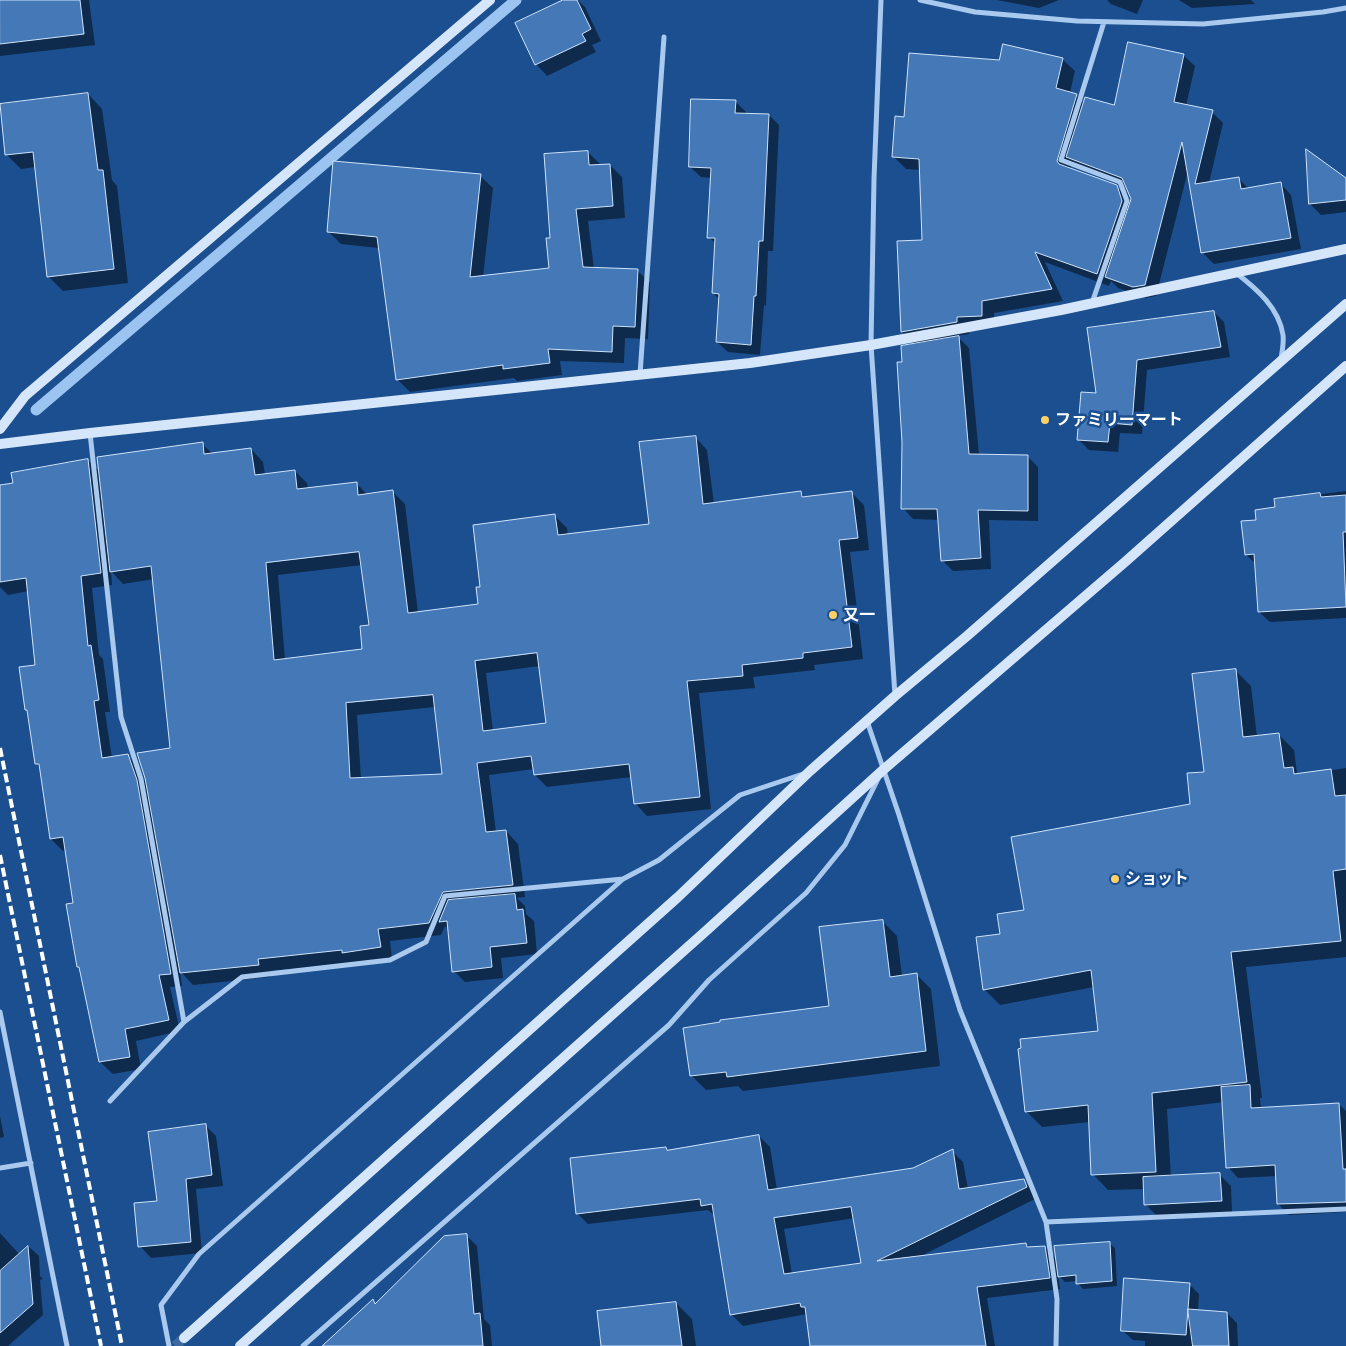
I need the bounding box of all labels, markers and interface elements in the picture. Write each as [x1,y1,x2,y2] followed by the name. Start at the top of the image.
[1055,410,1183,430] place label: ファミリーマート
[1039,414,1051,426] marker: ファミリーマート
[843,605,875,625] place label: 又一
[827,609,839,621] marker: 又一
[1125,869,1189,889] place label: ショット
[1109,873,1121,885] marker: ショット

